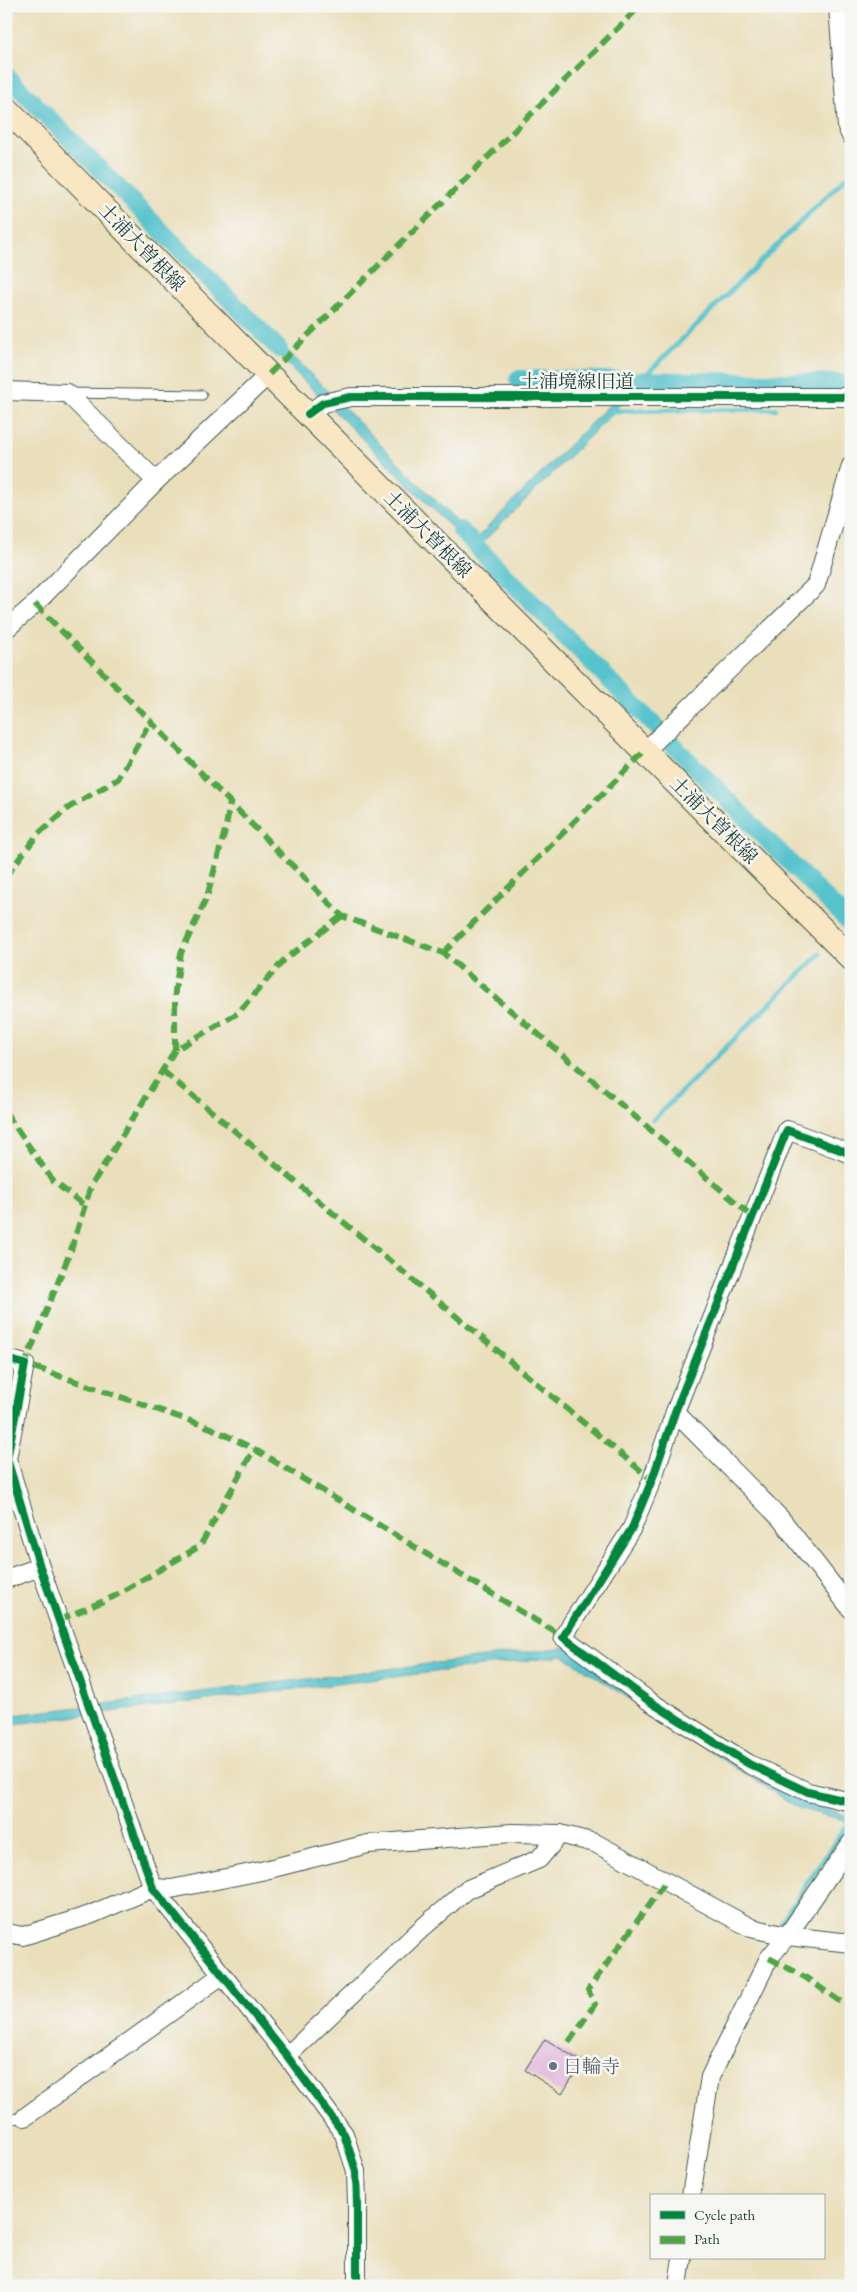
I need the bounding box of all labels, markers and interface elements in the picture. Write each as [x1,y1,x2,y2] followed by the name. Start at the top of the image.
[93,197,191,297] street label: 土浦大曽根線
[520,369,634,394] street label: 土浦境線旧道
[379,485,477,583] street label: 土浦大曽根線
[665,771,763,869] street label: 土浦大曽根線
[563,2054,620,2079] place label: 日輪寺
[547,2060,559,2072] marker: 日輪寺
[650,2194,824,2260] legend
[694,2205,756,2224] text: Cycle path
[694,2229,720,2248] text: Path

